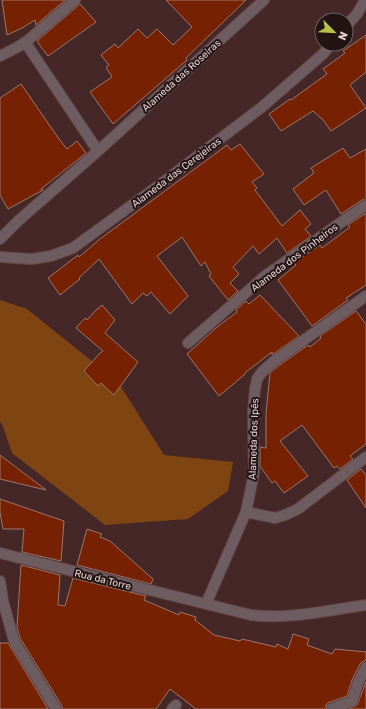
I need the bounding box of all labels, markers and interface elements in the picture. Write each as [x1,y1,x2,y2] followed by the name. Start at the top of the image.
[314,12,354,52] north arrow
[335,30,350,42] text: N
[140,37,224,114] street label: Alameda das Roseiras
[130,135,224,210] street label: Alameda das Cerejeiras
[249,221,340,294] street label: Alameda dos Pinheiros
[247,398,261,480] street label: Alameda dos Ipês
[73,567,133,593] street label: Rua da Torre

